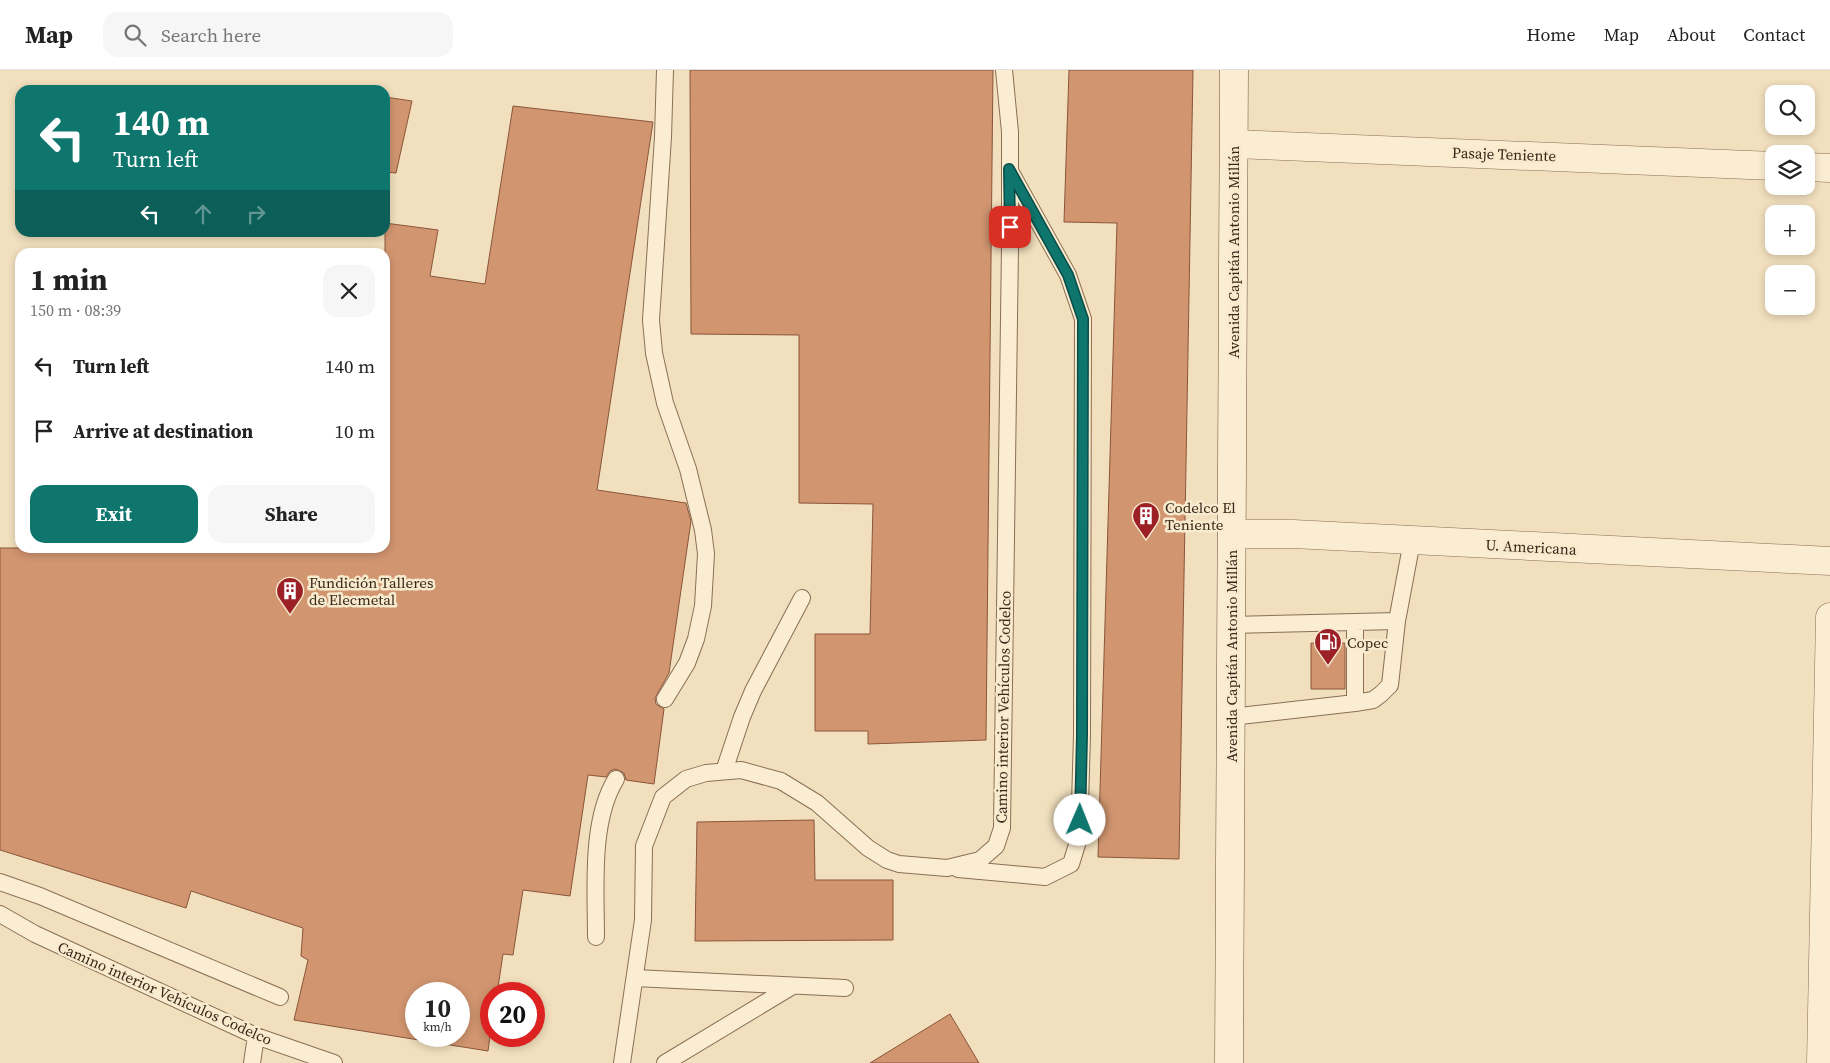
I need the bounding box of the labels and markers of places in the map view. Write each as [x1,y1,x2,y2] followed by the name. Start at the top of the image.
[989,206,1031,248] pin
[1165,497,1236,535] place label: Codelco El Teniente
[1131,501,1161,540] building icon: Codelco El Teniente
[309,572,434,610] place label: Fundición Talleres de Elecmetal
[275,576,305,615] building icon: Fundición Talleres de Elecmetal
[1313,627,1343,666] fuel station icon: Copec
[1347,632,1388,653] place label: Copec

